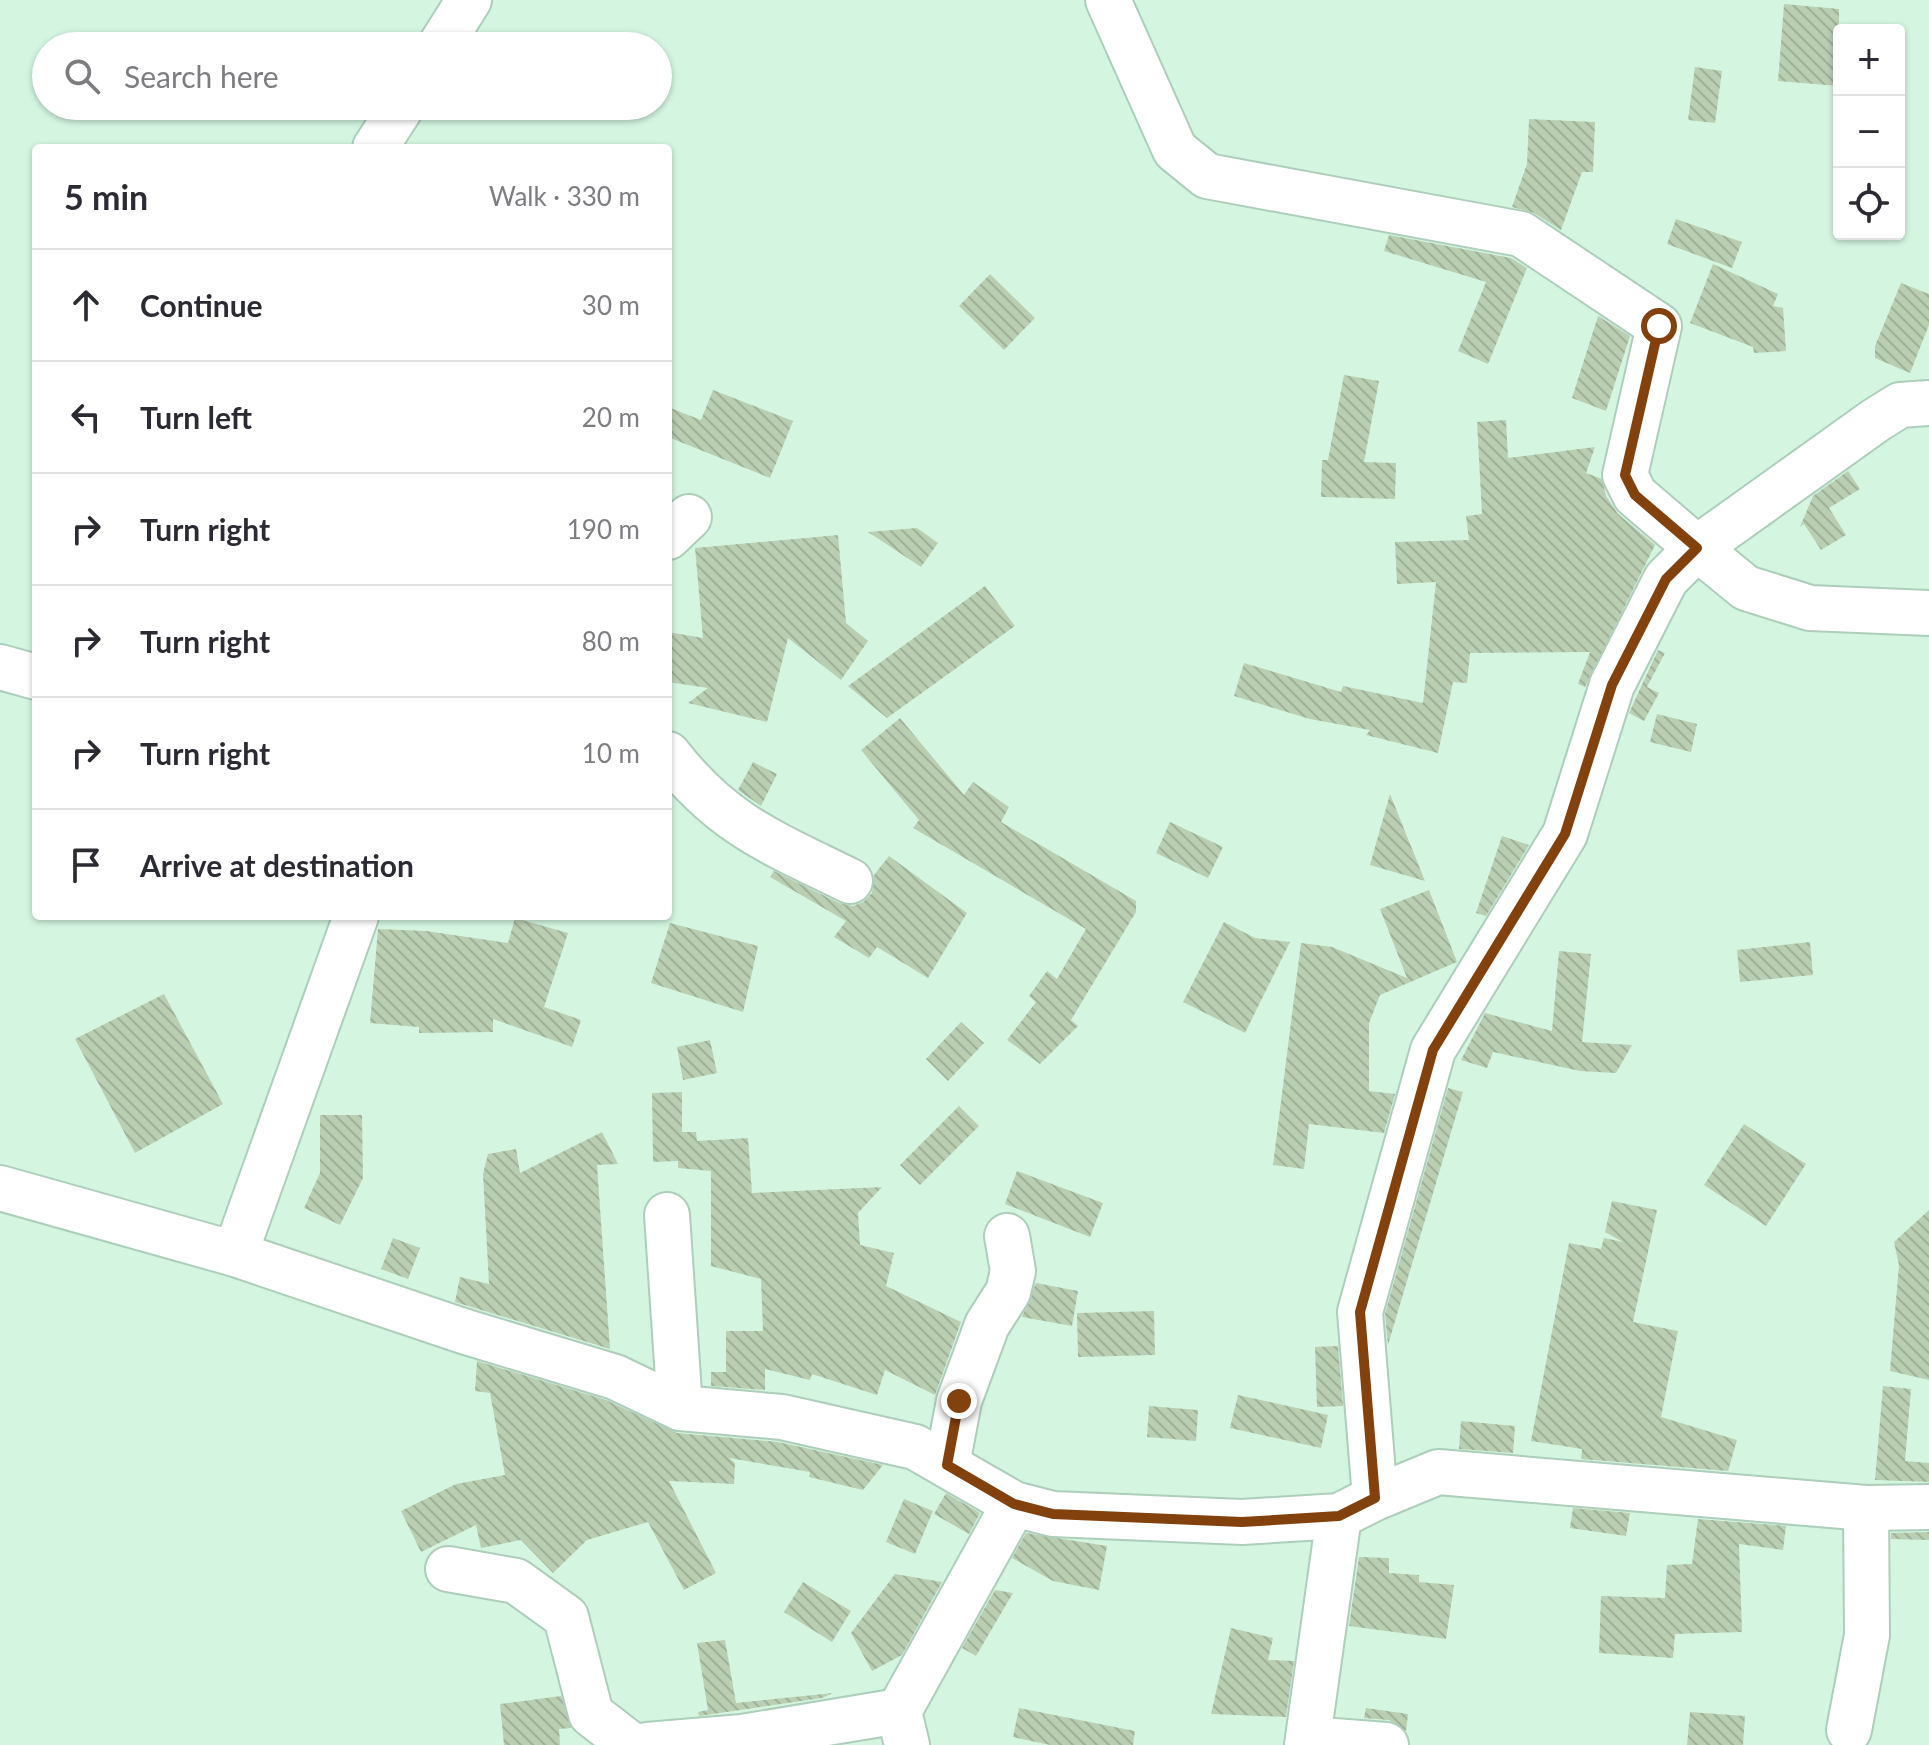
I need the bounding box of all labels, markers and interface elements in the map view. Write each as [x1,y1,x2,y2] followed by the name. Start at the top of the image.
[1833,24,1905,240] map controls
[1833,24,1905,96] button: +
[32,32,672,120] search box
[60,54,104,98] icon: search
[124,58,279,94] text: Search here
[1833,96,1905,168] button: −
[1833,168,1905,240] button: locate
[64,176,148,217] text: 5 min
[489,180,640,212] text: Walk · 330 m
[64,283,108,327] icon: ahead
[140,287,263,323] text: Continue
[582,289,640,321] text: 30 m
[1641,308,1677,344] route start
[64,395,108,439] icon: left
[140,399,252,435] text: Turn left
[582,401,640,433] text: 20 m
[64,507,108,551] icon: right
[140,511,270,547] text: Turn right
[567,513,640,545] text: 190 m
[64,619,108,663] icon: right
[140,623,270,659] text: Turn right
[582,625,640,657] text: 80 m
[64,731,108,775] icon: right
[140,735,270,771] text: Turn right
[582,737,640,769] text: 10 m
[64,843,108,887] icon: arrive
[140,847,414,883] text: Arrive at destination
[941,1383,977,1419] route end

